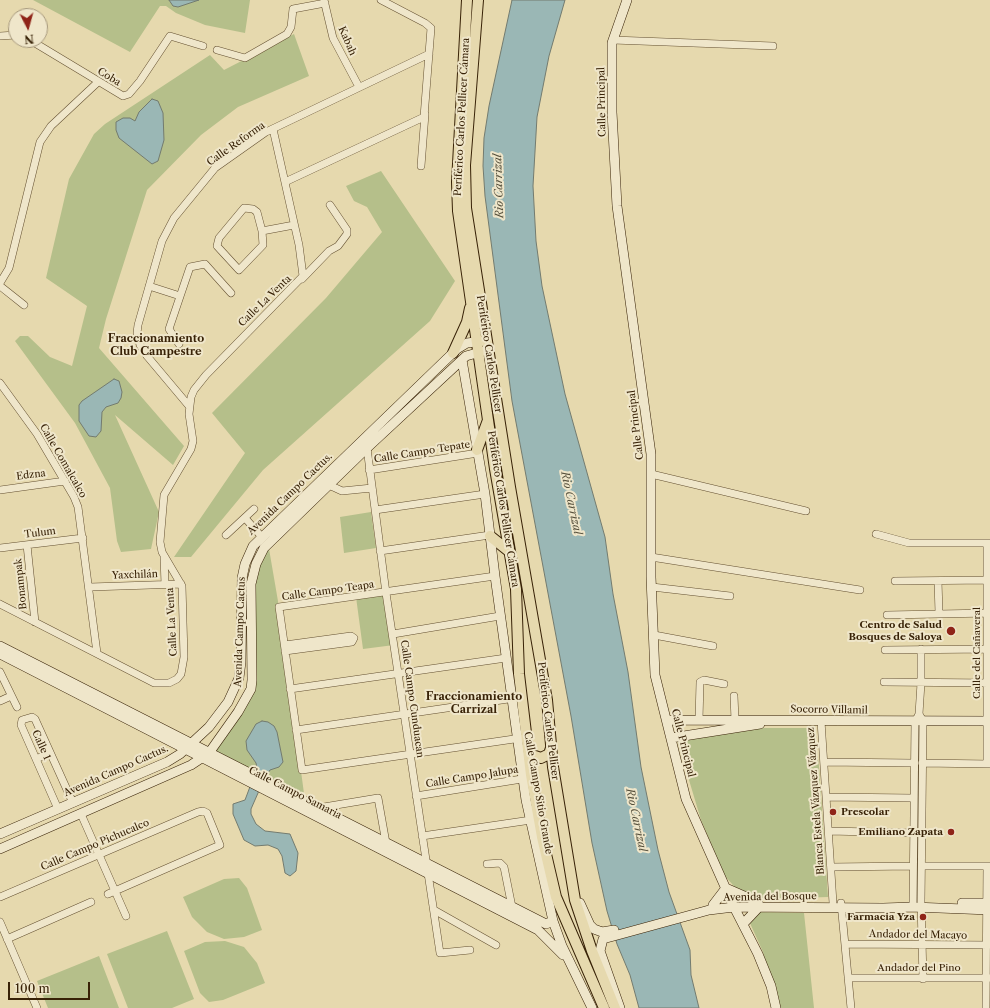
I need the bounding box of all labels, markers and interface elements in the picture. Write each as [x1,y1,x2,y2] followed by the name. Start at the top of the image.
[8,8,48,48] north arrow
[335,25,359,57] street label: Kabah
[24,31,35,46] text: N
[452,38,472,196] street label: Periférico Carlos Pellicer Cámara
[95,65,123,89] street label: Coba
[595,67,609,137] street label: Calle Principal
[205,119,267,169] street label: Calle Reforma
[491,154,507,218] water label: Rio Carrizal
[236,273,294,329] street label: Calle La Venta
[474,294,504,414] street label: Periférico Carlos Pellicer
[108,332,204,358] district label: Fraccionamiento Club Campestre
[626,390,646,460] street label: Calle Principal
[37,422,89,500] street label: Calle Comalcalco
[485,430,521,588] street label: Periférico Carlos Pellicer Cámara
[373,438,471,466] street label: Calle Campo Tepate
[245,450,335,538] street label: Avenida Campo Cactus.
[16,467,46,483] street label: Edzna
[558,470,584,536] water label: Rio Carrizal
[24,525,56,541] street label: Tulum
[12,558,30,610] street label: Bonampak
[112,568,158,582] street label: Yaxchilán
[232,577,248,687] street label: Avenida Campo Cactus
[281,579,375,603] street label: Calle Campo Teapa
[164,587,180,657] street label: Calle La Venta
[971,607,983,699] street label: Calle del Cañaveral
[849,619,942,642] place label: Centro de Salud Bosques de Saloya
[945,625,957,637] marker: Centro de Salud Bosques de Saloya
[398,639,426,759] street label: Calle Campo Cunduacan
[535,661,561,781] street label: Periférico Carlos Pellicer
[426,690,522,716] district label: Fraccionamiento Carrizal
[790,703,868,717] street label: Socorro Villamil
[669,708,697,778] street label: Calle Principal
[805,727,827,875] street label: Blanca Estela Vázquez Vázquez
[29,728,53,762] street label: Calle 1
[521,731,555,855] street label: Calle Campo Sitio Grande
[62,743,170,799] street label: Avenida Campo Cactus.
[246,764,344,822] street label: Calle Campo Samaria
[425,764,519,790] street label: Calle Campo Jalupa
[623,787,649,853] water label: Rio Carrizal
[841,806,889,818] place label: Prescolar
[828,807,838,817] marker: Prescolar
[39,817,151,873] street label: Calle Campo Pichucalco
[858,826,943,838] place label: Emiliano Zapata
[946,827,956,837] marker: Emiliano Zapata
[723,890,817,904] street label: Avenida del Bosque
[847,911,915,923] place label: Farmacia Yza
[918,912,928,922] marker: Farmacia Yza
[869,928,967,942] street label: Andador del Macayo
[877,962,961,974] street label: Andador del Pino
[10,974,92,1000] scale bar
[15,981,50,996] text: 100 m

